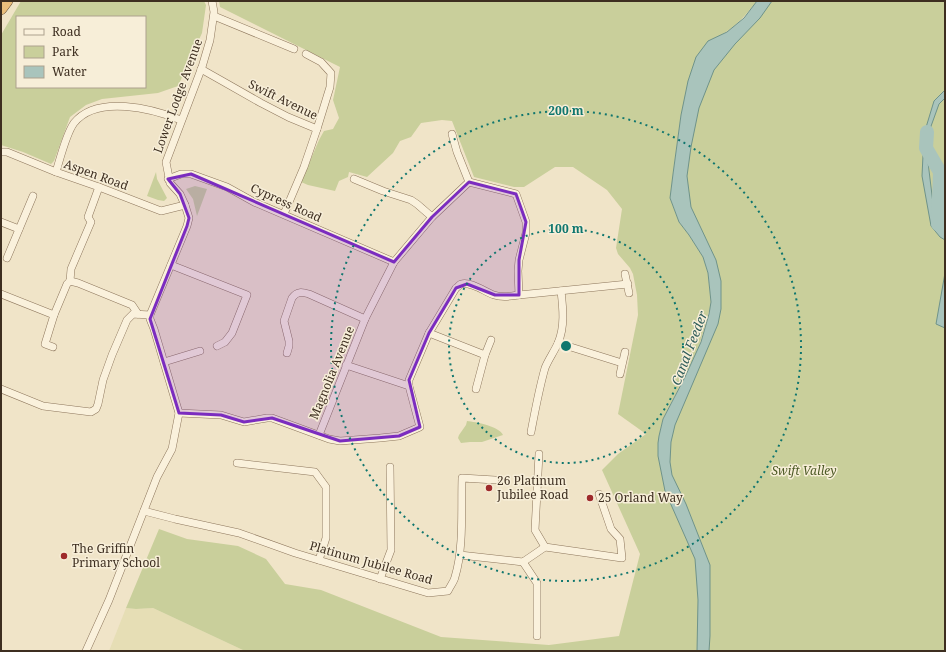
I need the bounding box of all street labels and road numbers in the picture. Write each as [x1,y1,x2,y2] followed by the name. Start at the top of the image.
[149,36,206,155] street label: Lower Lodge Avenue
[246,75,321,124] street label: Swift Avenue
[62,155,131,194] street label: Aspen Road
[248,179,325,226] street label: Cypress Road
[305,324,358,422] street label: Magnolia Avenue
[308,537,435,588] street label: Platinum Jubilee Road

